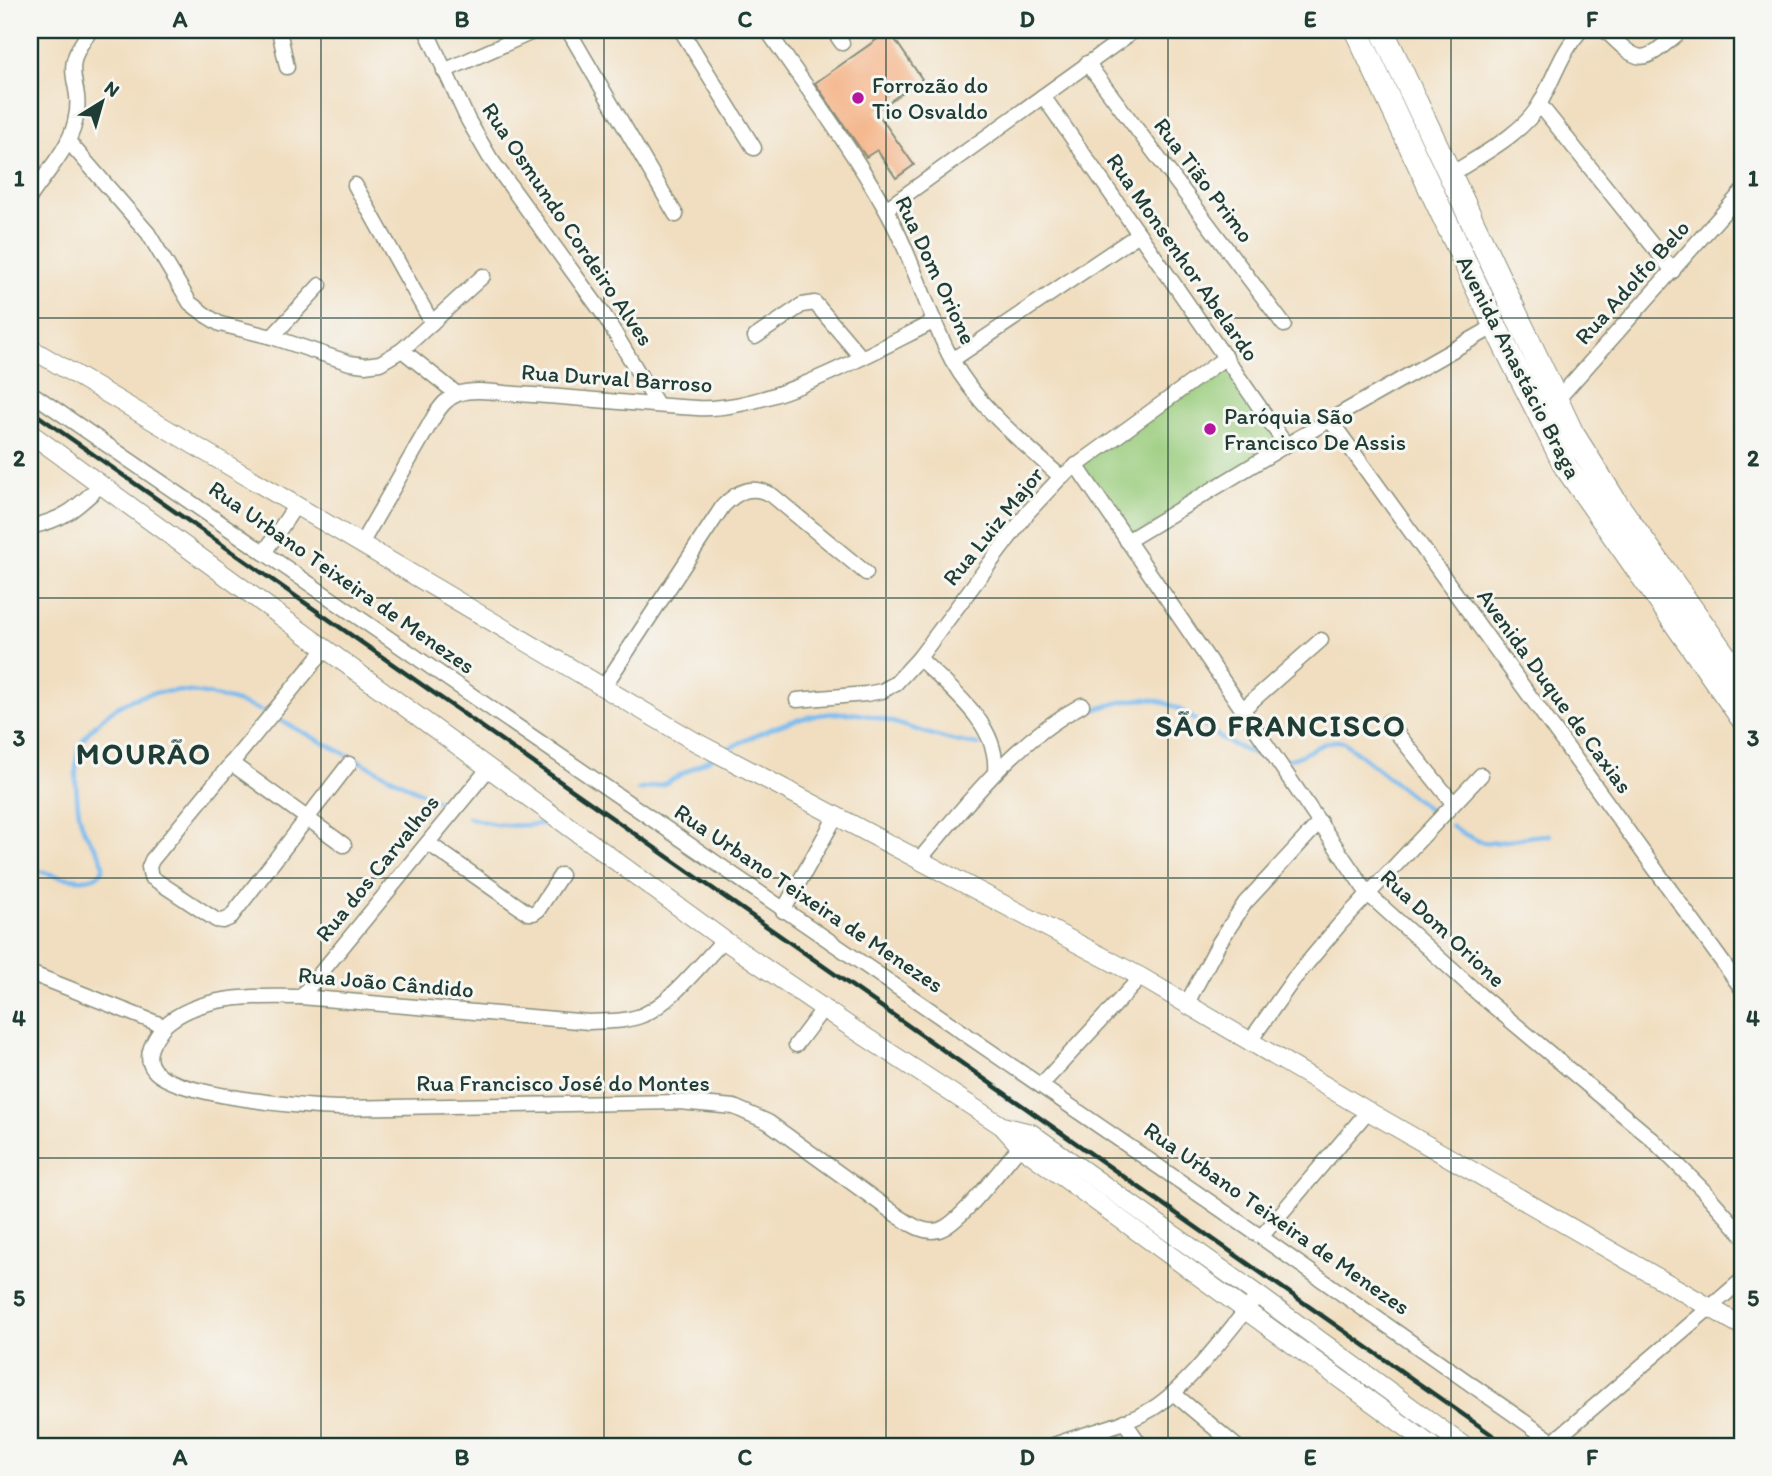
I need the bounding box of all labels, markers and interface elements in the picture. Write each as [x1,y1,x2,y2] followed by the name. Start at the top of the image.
[172,5,188,33] text: A
[455,5,470,33] text: B
[738,5,753,33] text: C
[1019,5,1035,33] text: D
[1304,5,1317,33] text: E
[1586,5,1599,33] text: F
[66,66,136,136] north arrow
[872,71,988,125] place label: Forrozão do Tio Osvaldo
[100,76,124,102] text: N
[850,90,866,106] marker: Forrozão do Tio Osvaldo
[476,97,660,351] street label: Rua Osmundo Cordeiro Alves
[1148,112,1260,248] street label: Rua Tião Primo
[1100,148,1266,366] street label: Rua Monsenhor Abelardo
[14,164,25,192] text: 1
[1748,164,1759,192] text: 1
[889,191,983,349] street label: Rua Dom Orione
[1569,214,1695,350] street label: Rua Adolfo Belo
[1451,251,1587,483] street label: Avenida Anastácio Braga
[520,357,714,399] street label: Rua Durval Barroso
[1224,402,1406,456] place label: Paróquia São Francisco De Assis
[1202,421,1218,437] marker: Paróquia São Francisco De Assis
[13,444,26,472] text: 2
[1747,444,1760,472] text: 2
[936,461,1050,591] street label: Rua Luiz Major
[203,474,481,680] street label: Rua Urbano Teixeira de Menezes
[1471,583,1639,799] street label: Avenida Duque de Caxias
[1155,707,1407,744] district label: SÃO FRANCISCO
[13,724,26,752] text: 3
[1747,724,1760,752] text: 3
[76,735,212,772] district label: MOURÃO
[309,789,445,947] street label: Rua dos Carvalhos
[669,797,949,999] street label: Rua Urbano Teixeira de Menezes
[1375,863,1511,993] street label: Rua Dom Orione
[297,960,475,1004] street label: Rua João Cândido
[12,1004,26,1032] text: 4
[1746,1004,1760,1032] text: 4
[416,1069,710,1097] street label: Rua Francisco José do Montes
[1138,1115,1416,1321] street label: Rua Urbano Teixeira de Menezes
[13,1284,25,1312] text: 5
[1747,1284,1759,1312] text: 5
[172,1443,188,1471] text: A
[455,1443,470,1471] text: B
[738,1443,753,1471] text: C
[1019,1443,1035,1471] text: D
[1304,1443,1317,1471] text: E
[1586,1443,1599,1471] text: F

